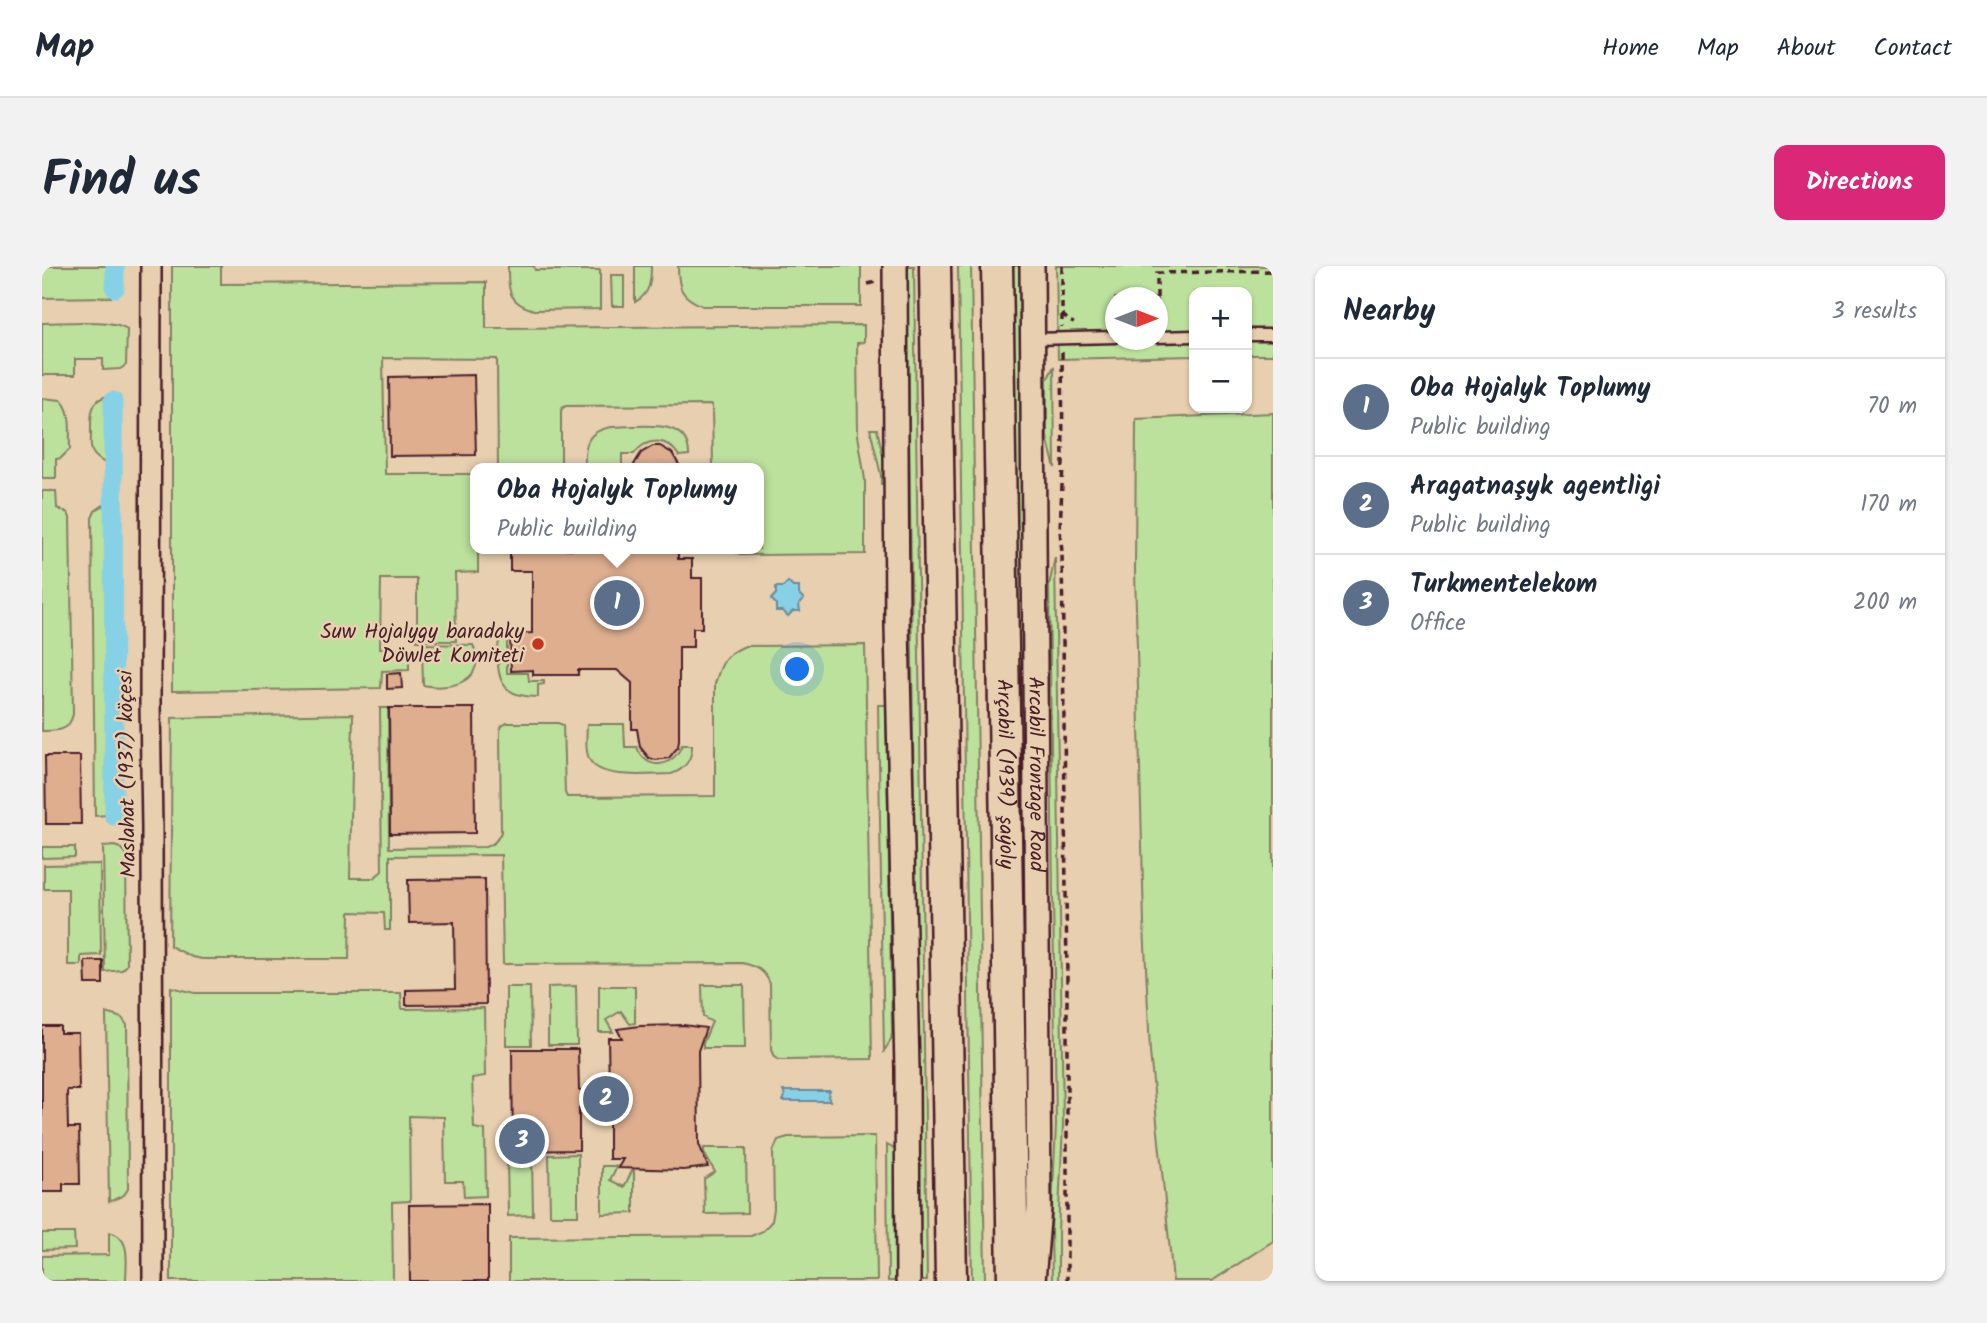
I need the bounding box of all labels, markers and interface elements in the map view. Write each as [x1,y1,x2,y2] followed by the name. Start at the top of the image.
[35,22,95,75] text: Map
[1602,29,1659,68] text: Home
[1697,29,1739,68] text: Map
[1777,29,1835,68] text: About
[1873,29,1952,68] text: Contact
[42,143,200,221] text: Find us
[1774,145,1945,220] button: Directions
[1105,287,1168,350] north arrow
[1189,287,1252,413] map controls
[1189,287,1252,350] button: +
[1343,288,1435,336] text: Nearby
[1831,294,1917,330] text: 3 results
[1189,350,1252,413] button: −
[1410,368,1651,410] text: Oba Hojalyk Toplumy
[1363,389,1369,425] text: 1
[1867,389,1917,425] text: 70 m
[1410,410,1551,446] text: Public building
[470,463,764,554] popup
[1410,466,1660,508] text: Aragatnaşyk agentligi
[497,470,737,512] text: Oba Hojalyk Toplumy
[1359,487,1373,523] text: 2
[1860,487,1917,523] text: 170 m
[1410,508,1551,544] text: Public building
[497,512,637,548] text: Public building
[1410,564,1597,606] text: Turkmentelekom
[594,577,640,629] pin: 1
[1360,585,1372,621] text: 3
[1853,585,1917,621] text: 200 m
[1410,606,1465,642] text: Office
[320,616,525,673] place label: Suw Hojalygy baradaky Döwlet Komiteti
[530,636,546,652] marker: Suw Hojalygy baradaky Döwlet Komiteti
[780,652,814,686] your location
[110,669,146,878] street label: Maslahat (1937) köçesi
[1019,676,1053,872] street label: Arcabil Frontage Road
[987,679,1023,869] street label: Arçabil (1939) şaýoly
[583,1073,629,1125] pin: 2
[499,1115,545,1167] pin: 3

